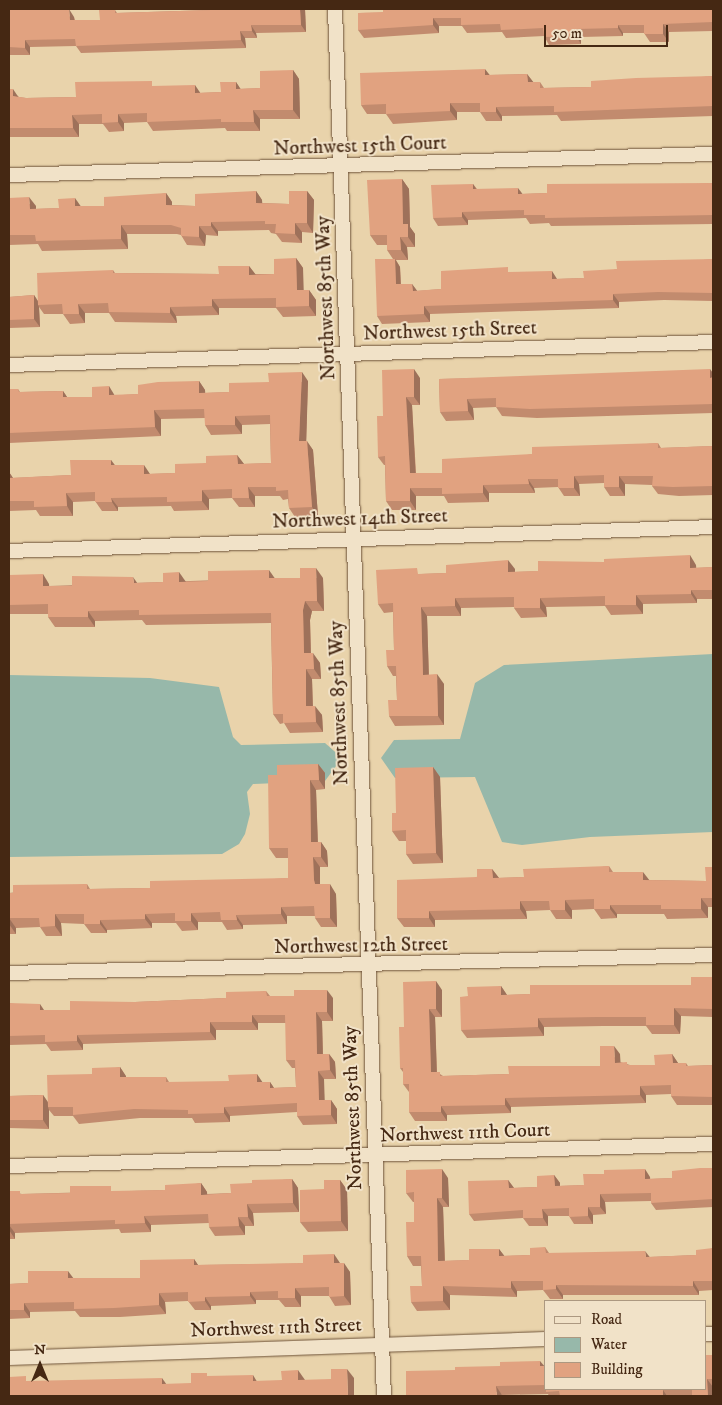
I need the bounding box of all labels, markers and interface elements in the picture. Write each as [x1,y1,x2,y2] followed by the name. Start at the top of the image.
[547,15,671,47] scale bar
[552,24,582,43] text: 50 m
[273,131,447,161] street label: Northwest 15th Court
[311,215,341,381] street label: Northwest 85th Way
[363,316,537,346] street label: Northwest 15th Street
[272,504,448,534] street label: Northwest 14th Street
[324,620,354,786] street label: Northwest 85th Way
[274,932,448,960] street label: Northwest 12th Street
[338,1025,368,1191] street label: Northwest 85th Way
[379,1118,551,1148] street label: Northwest 11th Court
[544,1300,707,1390] legend
[591,1310,622,1329] text: Road
[190,1313,362,1343] street label: Northwest 11th Street
[591,1335,627,1354] text: Water
[15,1340,65,1390] north arrow
[34,1341,46,1359] text: N
[591,1360,643,1379] text: Building

